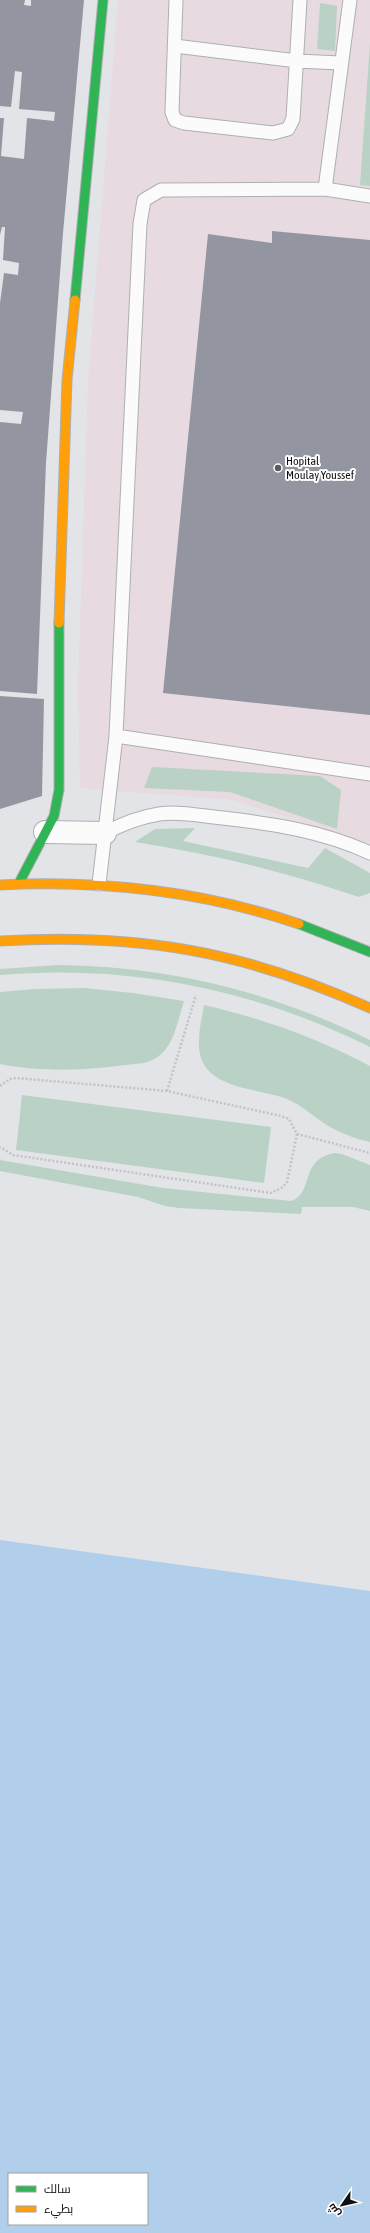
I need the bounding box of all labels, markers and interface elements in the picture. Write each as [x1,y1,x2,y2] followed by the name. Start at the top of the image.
[286,454,355,482] place label: Hopital Moulay Youssef
[273,463,283,473] marker: Hopital Moulay Youssef
[8,2173,148,2225] legend
[44,2182,71,2196] text: سالك
[322,2185,362,2225] north arrow
[325,2201,343,2220] text: ش
[44,2202,73,2219] text: بطيء

